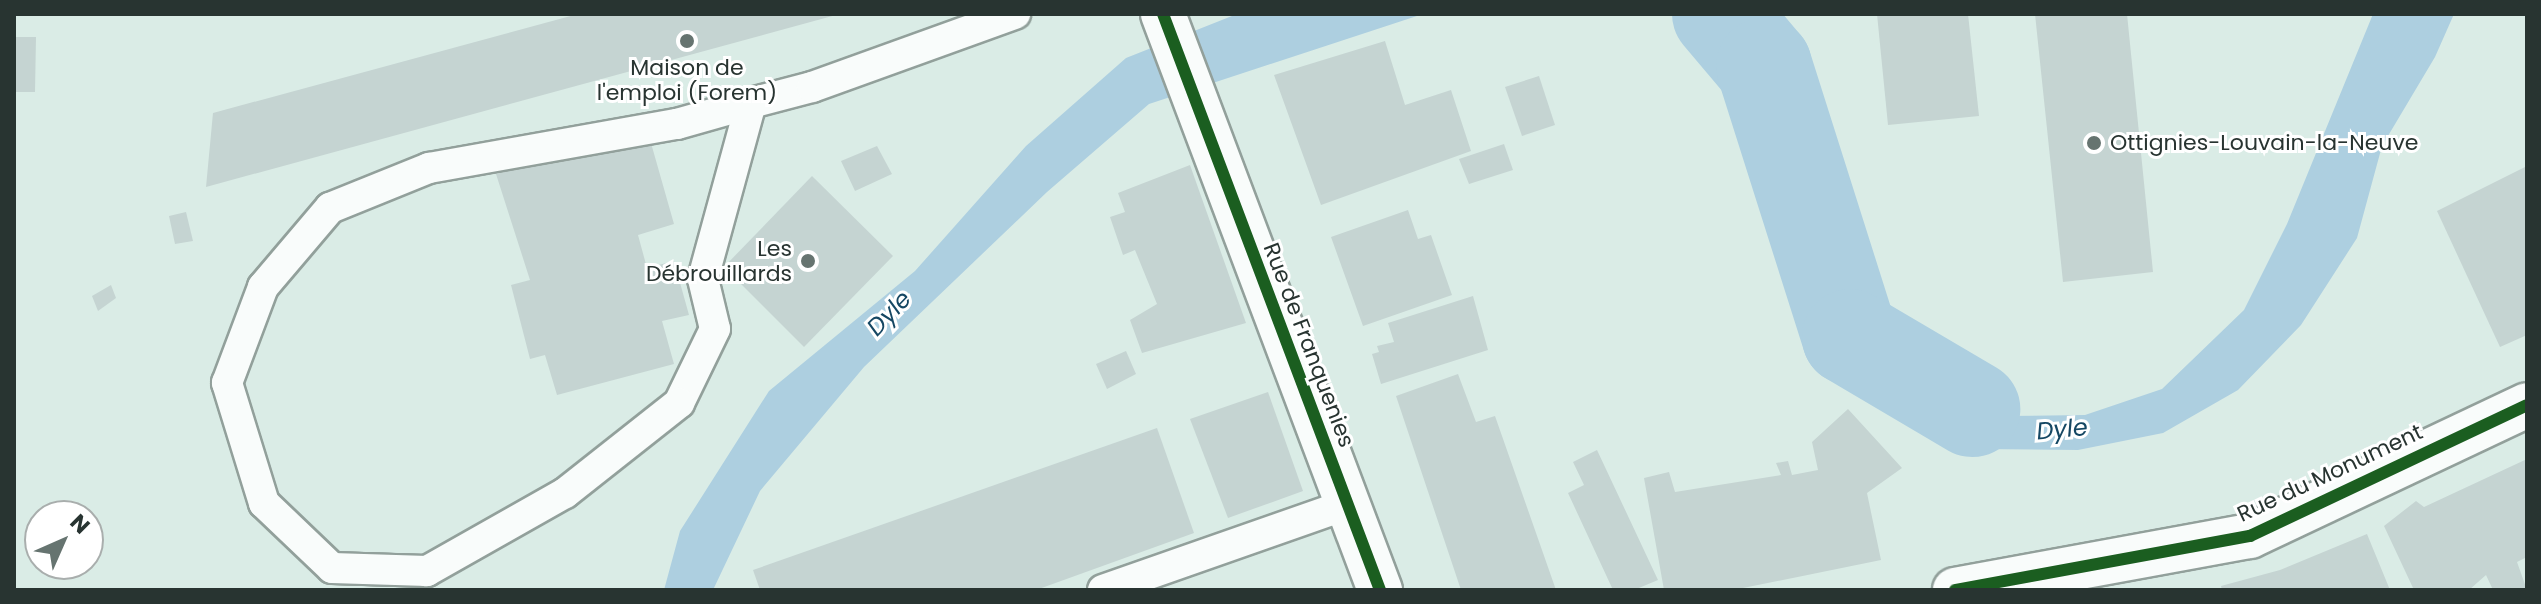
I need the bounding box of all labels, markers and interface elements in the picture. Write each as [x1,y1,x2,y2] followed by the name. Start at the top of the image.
[678,32,696,50] marker: Maison de l'emploi (Forem)
[597,54,777,106] place label: Maison de l'emploi (Forem)
[2110,130,2418,156] place label: Ottignies-Louvain-la-Neuve
[2085,134,2103,152] marker: Ottignies-Louvain-la-Neuve
[646,235,792,286] place label: Les Débrouillards
[1258,239,1360,451] street label: Rue de Franquenies
[799,252,817,270] marker: Les Débrouillards
[861,285,917,341] water label: Dyle
[2035,412,2089,446] water label: Dyle
[2233,418,2427,528] street label: Rue du Monument
[24,500,104,580] north arrow
[63,507,97,541] text: N

